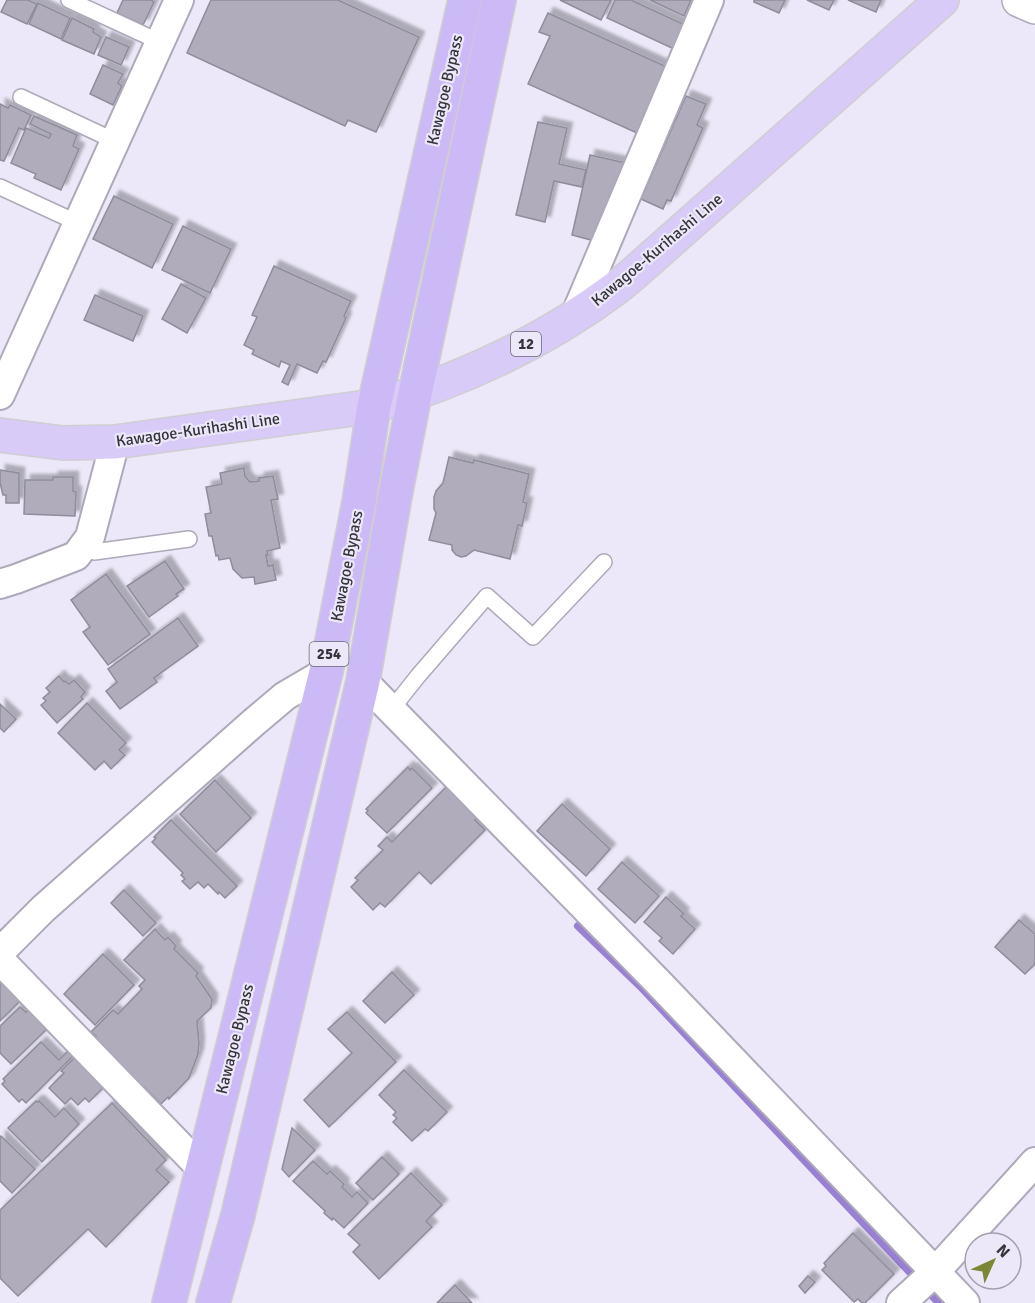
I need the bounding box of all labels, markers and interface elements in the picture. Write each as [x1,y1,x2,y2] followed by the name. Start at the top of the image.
[423,33,467,147] street label: Kawagoe Bypass
[587,189,727,311] street label: Kawagoe-Kurihashi Line
[511,332,541,356] road number: 12
[115,409,281,451] street label: Kawagoe-Kurihashi Line
[326,509,368,623] street label: Kawagoe Bypass
[310,642,348,666] road number: 254
[212,982,258,1096] street label: Kawagoe Bypass
[963,1231,1023,1291] north arrow
[992,1240,1014,1262] text: N

